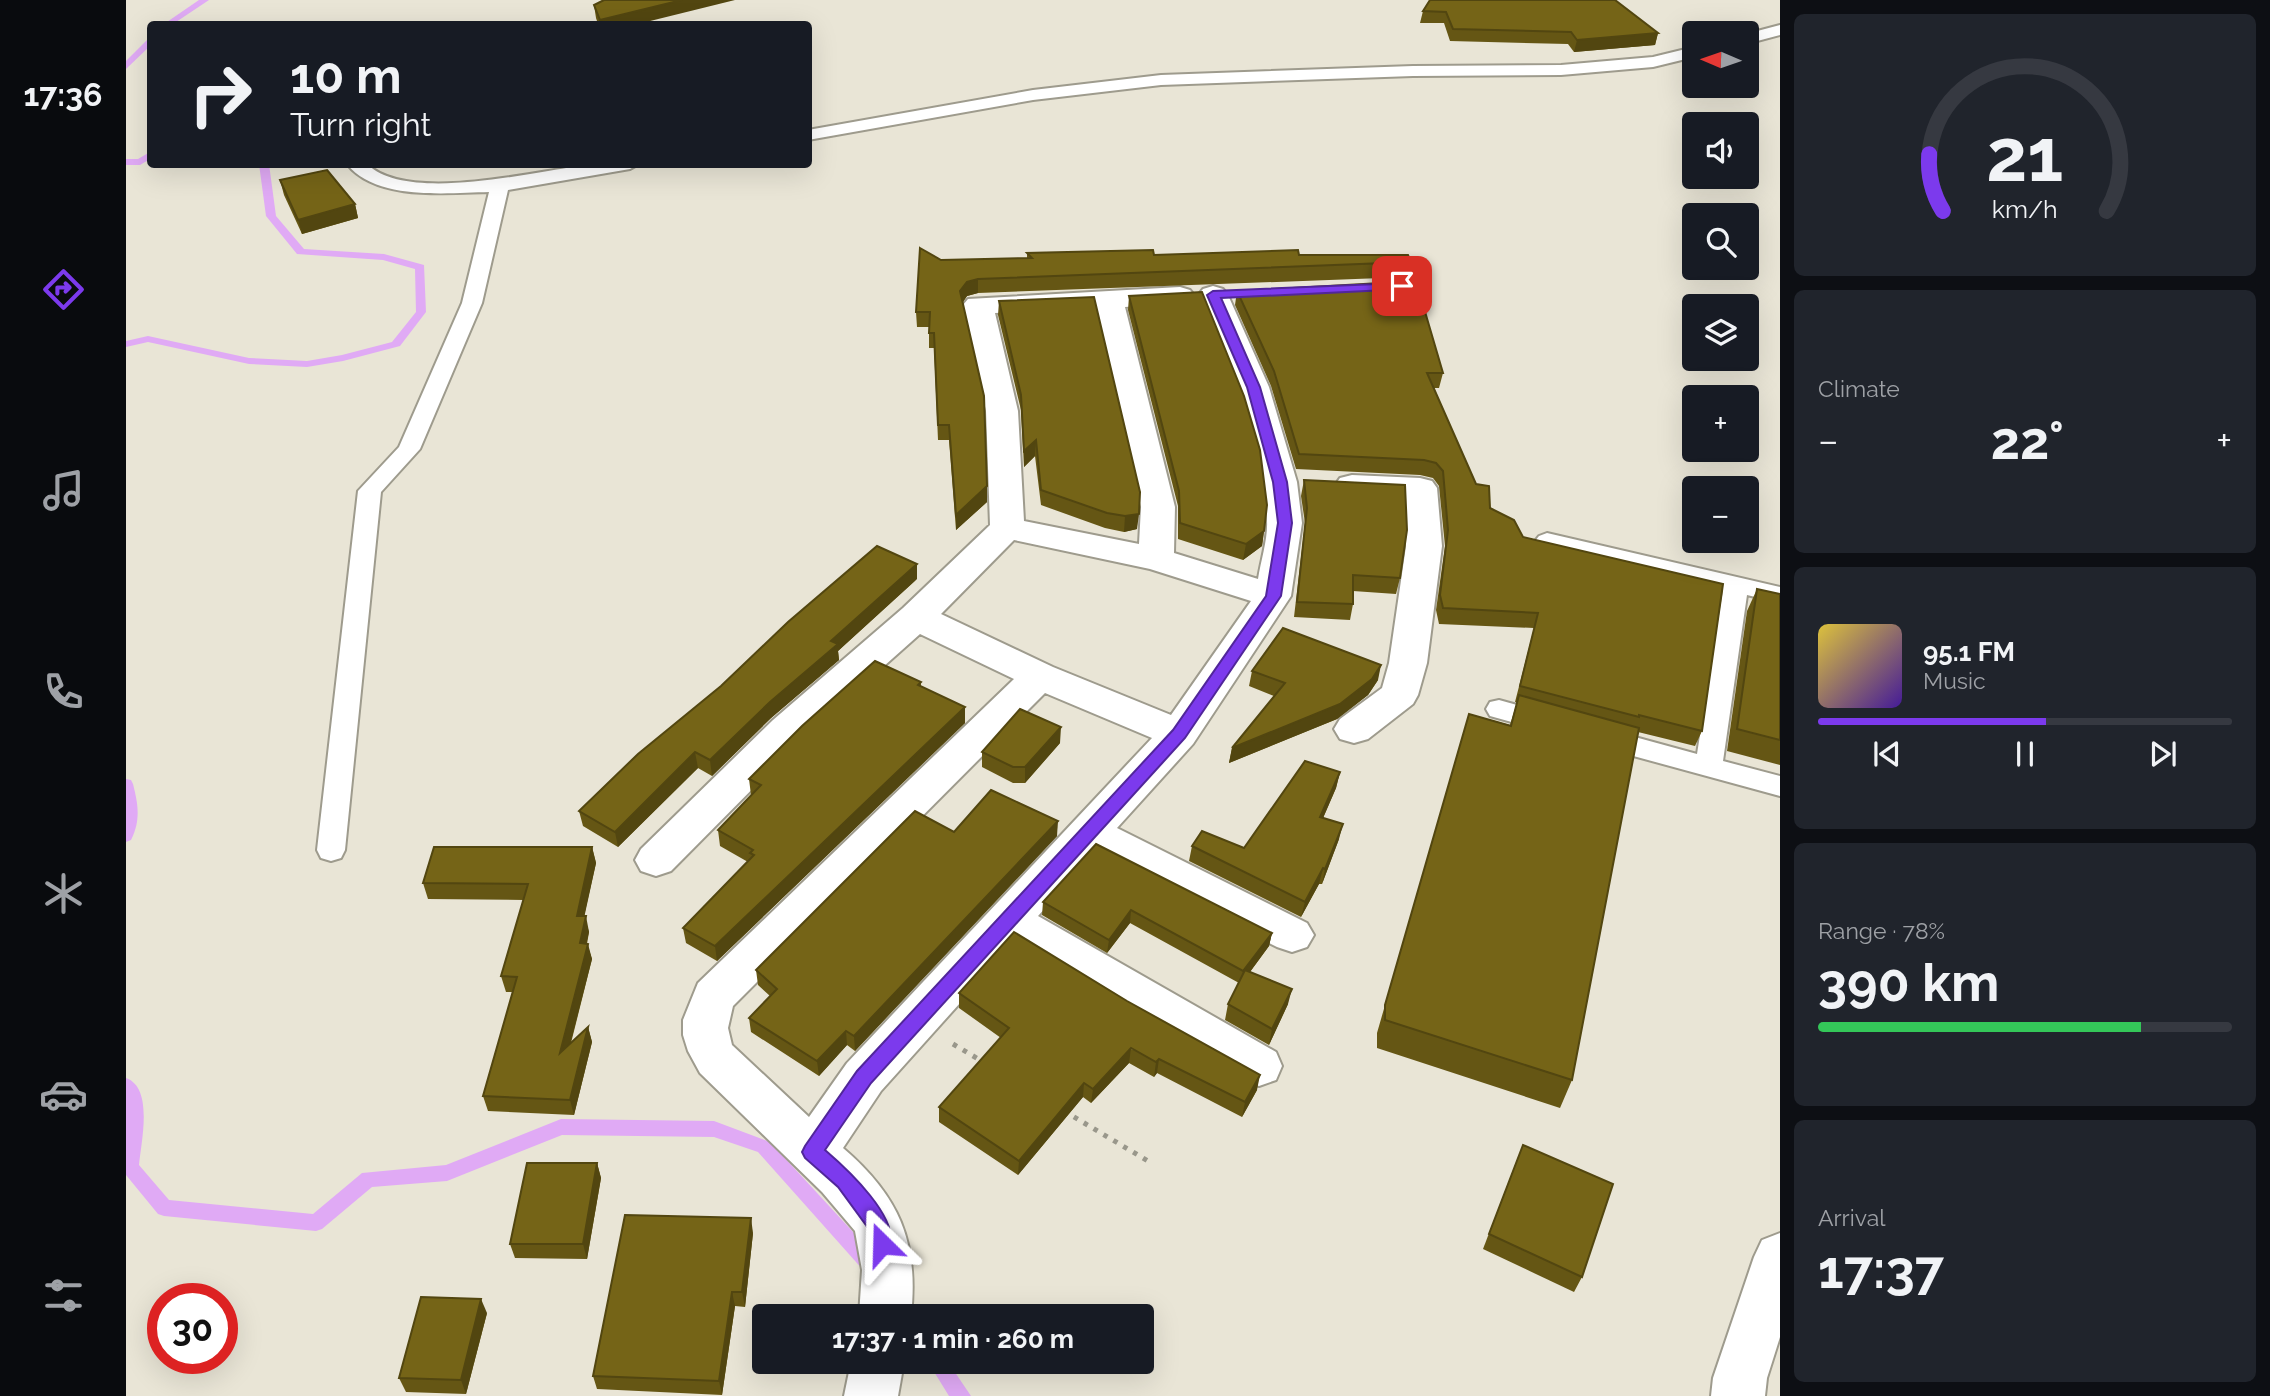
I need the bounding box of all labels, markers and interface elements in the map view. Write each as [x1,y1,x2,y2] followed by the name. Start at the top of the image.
[1682,21,1759,98] north arrow
[1682,21,1759,553] map controls
[290,47,402,104] text: 10 m
[175,49,266,140] icon: right
[24,76,102,113] text: 17:36
[290,106,431,143] text: Turn right
[1682,112,1759,189] button: sound
[1986,114,2064,199] text: 21
[1992,194,2058,224] text: km/h
[1682,203,1759,280] button: search
[1372,256,1432,316] pin
[39,265,88,314] icon: directions
[1383,267,1421,305] icon: arrive
[1682,294,1759,371] button: layers
[1818,375,1900,402] text: Climate
[1682,385,1759,462] button: +
[1991,410,2064,471] text: 22°
[1818,418,1838,463] text: −
[2216,418,2232,463] text: +
[39,466,88,515] icon: music
[1682,476,1759,553] button: −
[1923,637,2015,667] text: 95.1 FM
[39,667,88,716] icon: phone
[1923,667,1986,694] text: Music
[1868,735,1906,773] icon: previous
[2006,735,2044,773] icon: pause
[2144,735,2182,773] icon: next
[39,869,88,918] icon: climate
[1818,917,1945,944] text: Range · 78%
[1818,952,1999,1013] text: 390 km
[39,1070,88,1119] icon: car
[1818,1204,1885,1231] text: Arrival
[845,1207,919,1281] position arrow
[1818,1239,1944,1300] text: 17:37
[39,1271,88,1320] icon: filters
[147,1283,238,1374] speed limit sign: 30
[832,1324,1074,1354] text: 17:37 · 1 min · 260 m

